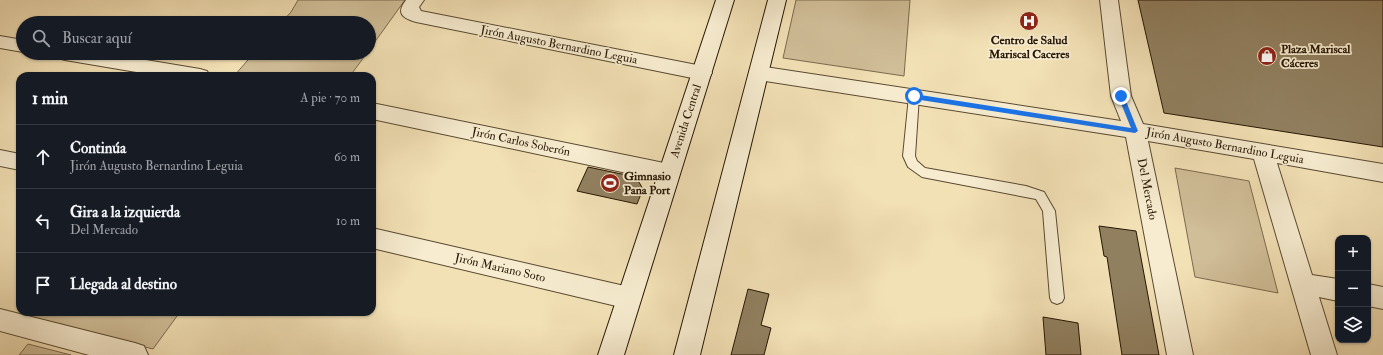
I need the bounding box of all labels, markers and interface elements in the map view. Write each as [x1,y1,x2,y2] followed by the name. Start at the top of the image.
[1018,10,1040,32] hospital icon: Centro de Salud Mariscal Caceres
[16,16,376,60] search box
[478,22,640,68] street label: Jirón Augusto Bernardino Leguia
[30,27,52,49] icon: search
[62,29,131,48] text: Buscar aquí
[988,33,1069,62] place label: Centro de Salud Mariscal Caceres
[1281,42,1351,71] place label: Plaza Mariscal Cáceres
[1256,45,1278,67] shop icon: Plaza Mariscal Cáceres
[667,82,705,161] street label: Avenida Central
[905,87,923,105] route start
[1112,87,1130,105] route end
[32,88,68,109] text: 1 min
[300,90,360,106] text: A pie · 70 m
[469,124,572,160] street label: Jirón Carlos Soberón
[1144,125,1306,167] street label: Jirón Augusto Bernardino Leguia
[70,139,126,158] text: Continúa
[32,146,54,168] icon: ahead
[334,149,360,165] text: 60 m
[1134,157,1160,221] street label: Del Mercado
[70,158,243,174] text: Jirón Augusto Bernardino Leguia
[624,169,671,198] place label: Gimnasio Pana Port
[599,172,621,194] sports icon: Gimnasio Pana Port
[70,203,180,222] text: Gira a la izquierda
[32,210,54,232] icon: left
[336,213,360,229] text: 10 m
[70,222,138,238] text: Del Mercado
[1335,235,1371,343] map controls
[1335,235,1371,271] button: +
[452,250,547,286] street label: Jirón Mariano Soto
[1335,271,1371,307] button: −
[32,274,54,296] icon: arrive
[70,275,177,294] text: Llegada al destino
[1335,307,1371,343] button: layers

